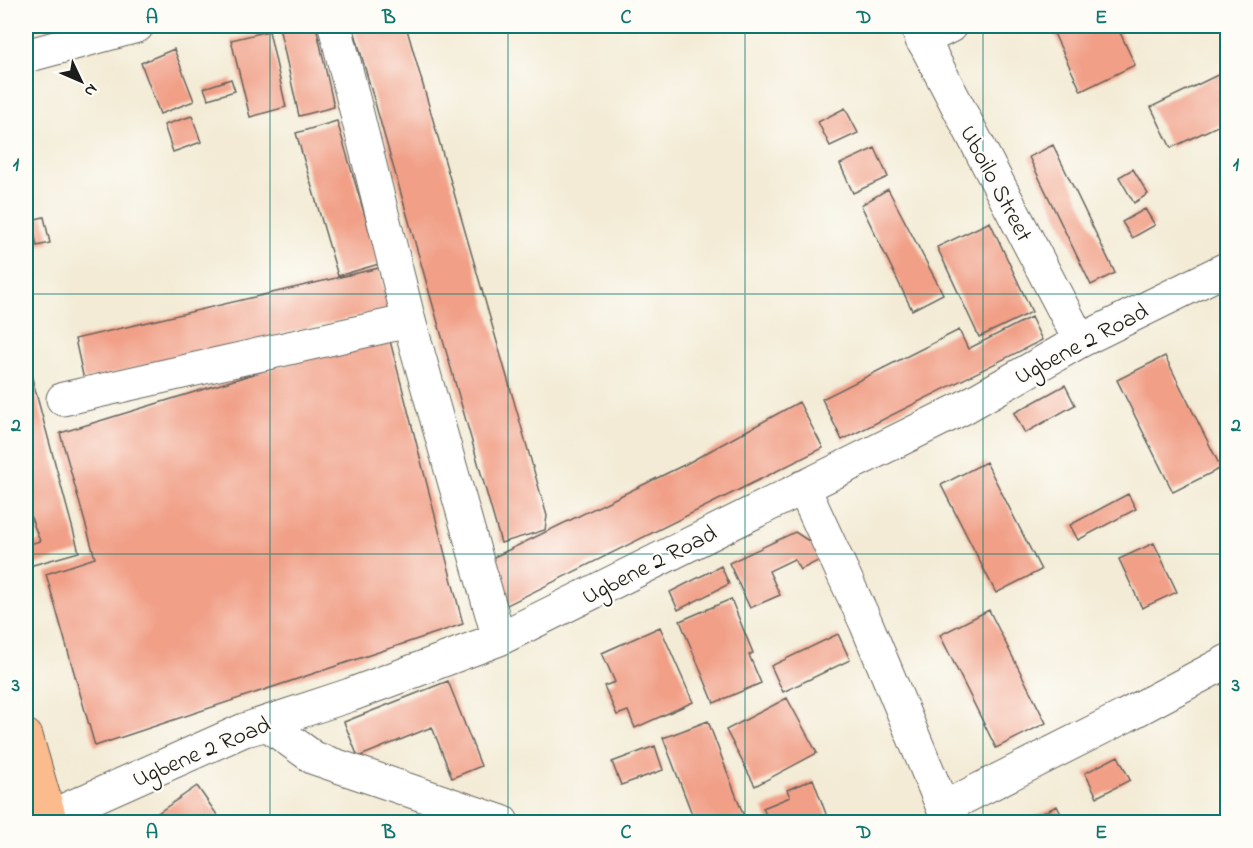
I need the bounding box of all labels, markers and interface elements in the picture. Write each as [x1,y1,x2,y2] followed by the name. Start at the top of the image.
[146,4,158,33] text: A
[381,4,396,33] text: B
[621,4,632,33] text: C
[856,4,871,33] text: D
[1095,4,1107,33] text: E
[51,51,111,111] north arrow
[78,78,103,102] text: N
[949,120,1040,249] street label: Uboilo Street
[13,151,20,180] text: 1
[1233,151,1240,180] text: 1
[1009,295,1156,395] street label: Ugbene 2 Road
[10,412,21,441] text: 2
[1230,412,1241,441] text: 2
[577,517,724,615] street label: Ugbene 2 Road
[11,672,20,701] text: 3
[1231,672,1240,701] text: 3
[127,708,277,798] street label: Ugbene 2 Road
[146,819,158,848] text: A
[381,819,396,848] text: B
[621,819,632,848] text: C
[856,819,871,848] text: D
[1095,819,1107,848] text: E

